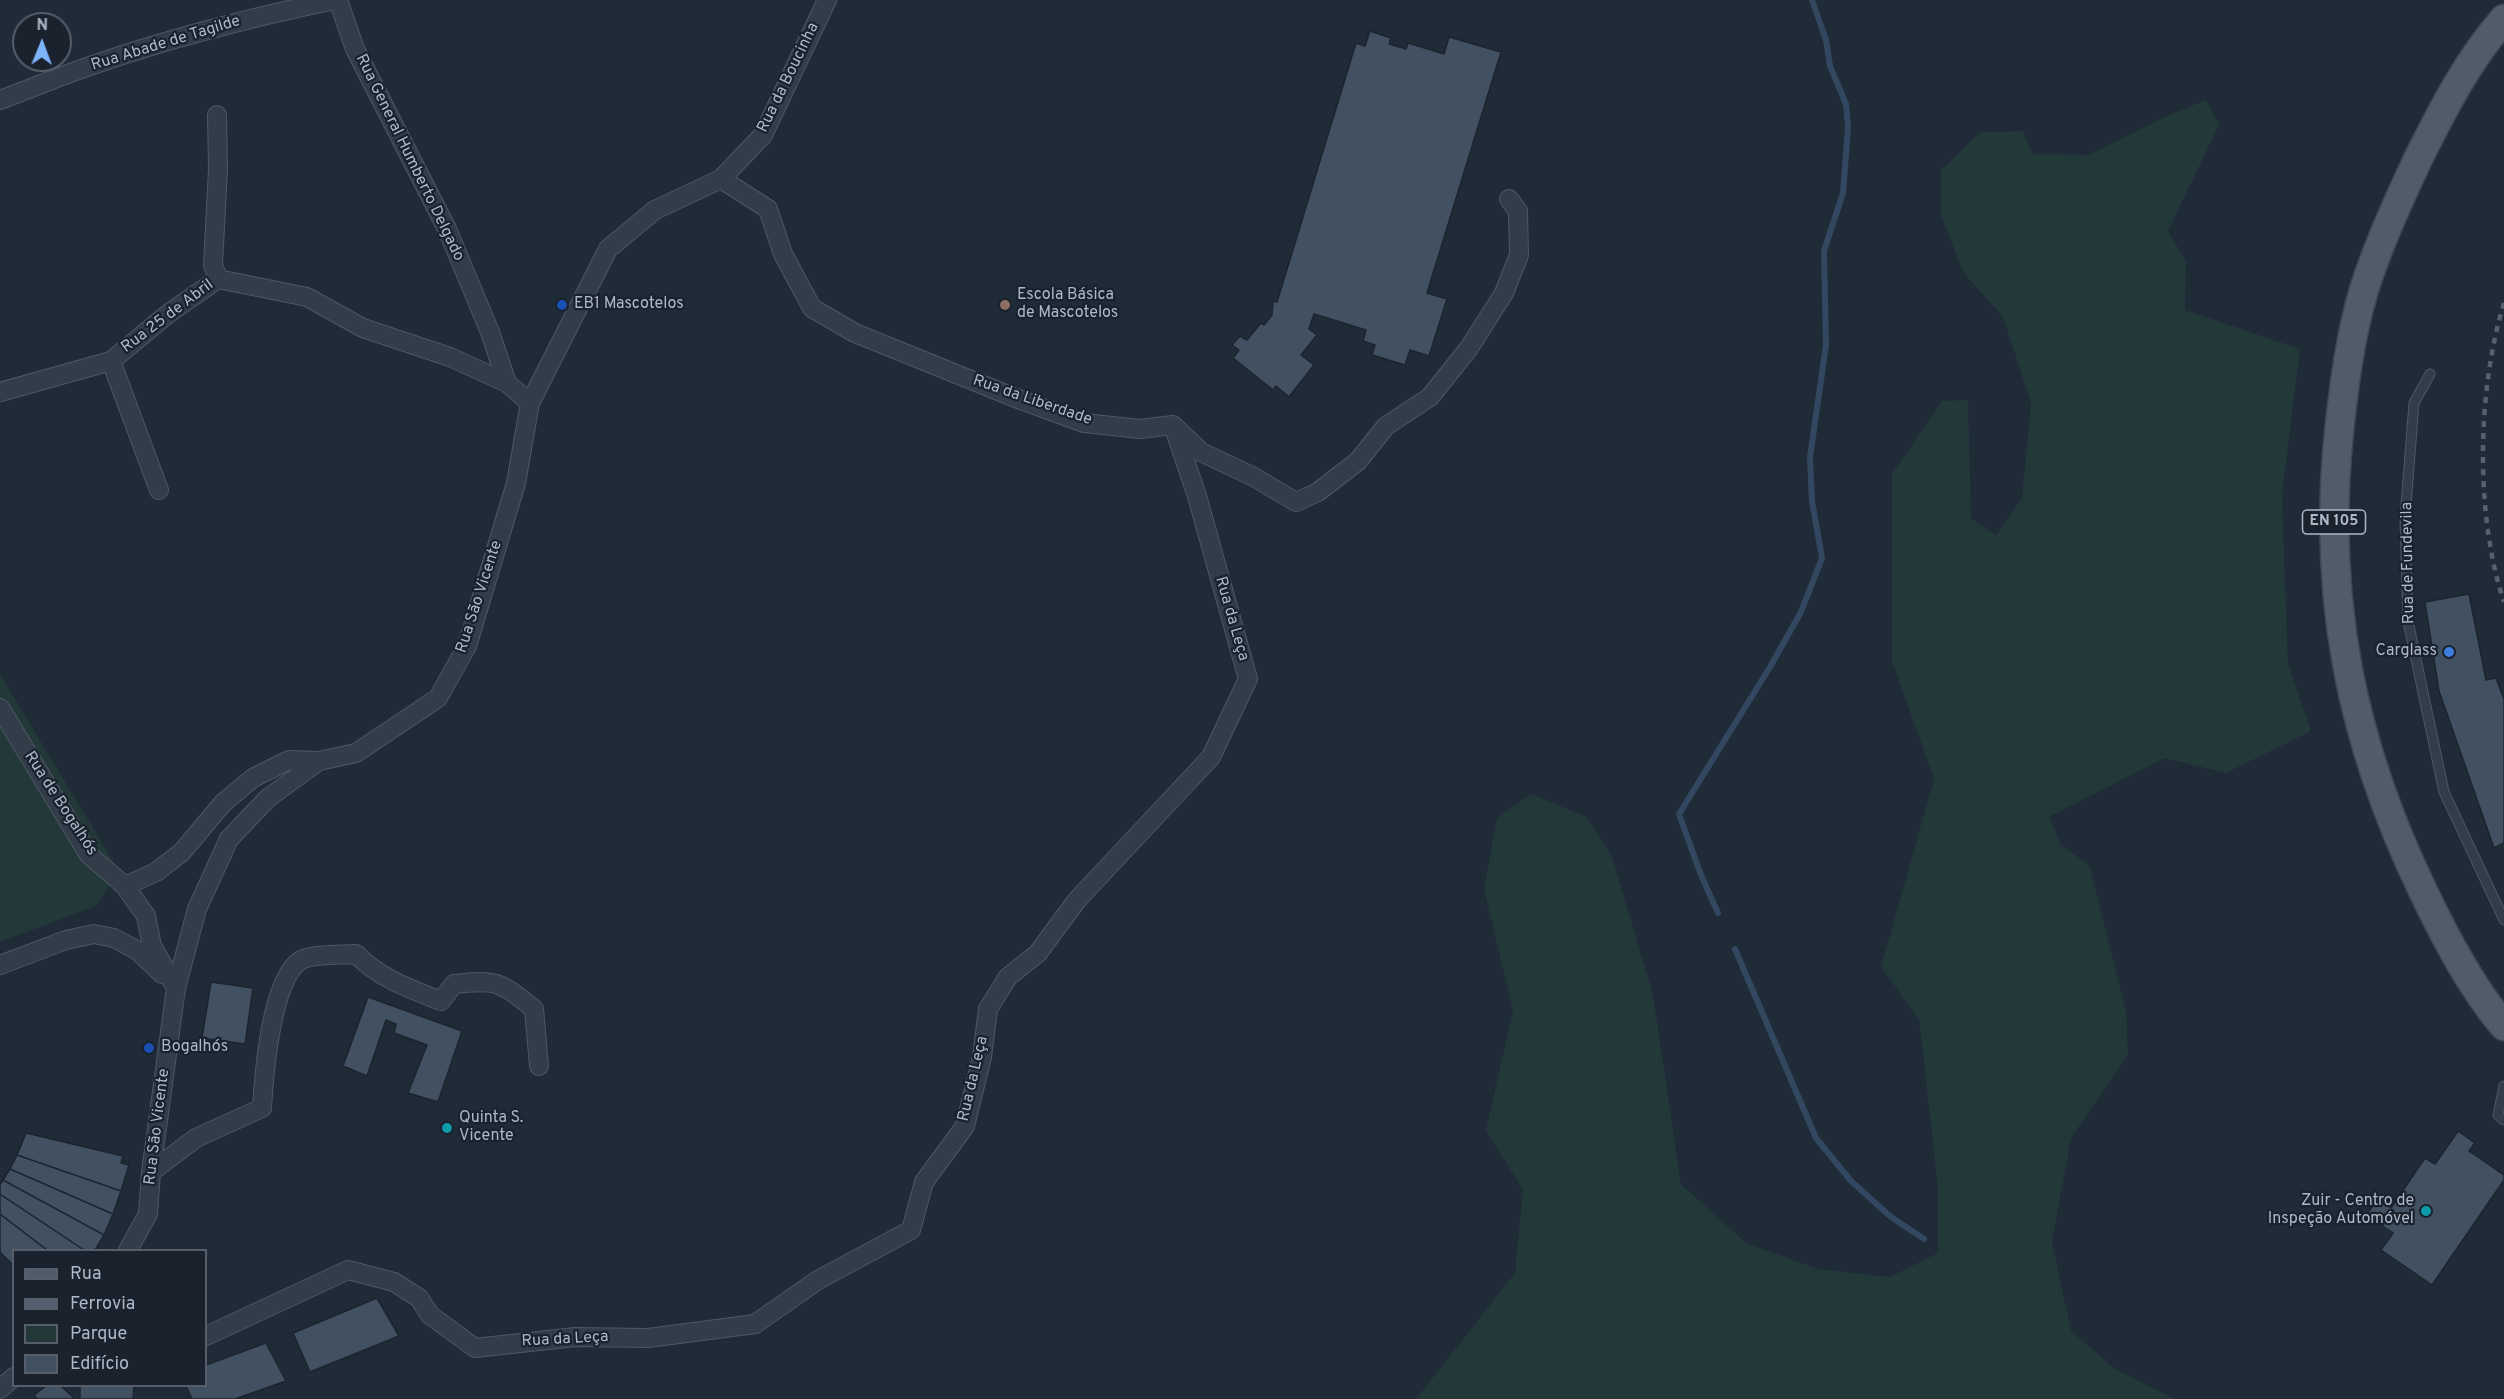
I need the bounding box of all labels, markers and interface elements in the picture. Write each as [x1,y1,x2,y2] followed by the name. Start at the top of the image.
[12,12,72,72] north arrow
[89,12,243,76] street label: Rua Abade de Tagilde
[36,16,48,36] text: N
[754,20,824,136] street label: Rua da Boucinha
[350,51,468,265] street label: Rua General Humberto Delgado
[118,276,218,358] street label: Rua 25 de Abril
[1017,286,1118,324] place label: Escola Básica de Mascotelos
[574,295,684,315] place label: EB1 Mascotelos
[555,298,569,312] marker: EB1 Mascotelos
[998,298,1012,312] marker: Escola Básica de Mascotelos
[970,372,1094,430] street label: Rua da Liberdade
[2398,502,2420,624] street label: Rua de Fundevila
[2302,510,2366,534] road number: EN 105
[453,538,507,656] street label: Rua São Vicente
[1210,575,1252,663] street label: Rua da Leça
[2376,642,2437,662] place label: Carglass
[2442,645,2456,659] marker: Carglass
[19,748,101,860] street label: Rua de Bogalhós
[955,1034,993,1124] street label: Rua da Leça
[161,1038,228,1058] place label: Bogalhós
[142,1041,156,1055] marker: Bogalhós
[141,1068,175,1186] street label: Rua São Vicente
[459,1109,523,1147] place label: Quinta S. Vicente
[440,1121,454,1135] marker: Quinta S. Vicente
[2268,1192,2414,1230] place label: Zuir - Centro de Inspeção Automóvel
[2419,1204,2433,1218] marker: Zuir - Centro de Inspeção Automóvel
[12,1249,207,1387] legend
[70,1263,101,1286] text: Rua
[70,1293,135,1316] text: Ferrovia
[70,1323,127,1346] text: Parque
[521,1328,609,1352] street label: Rua da Leça
[70,1353,129,1376] text: Edifício

